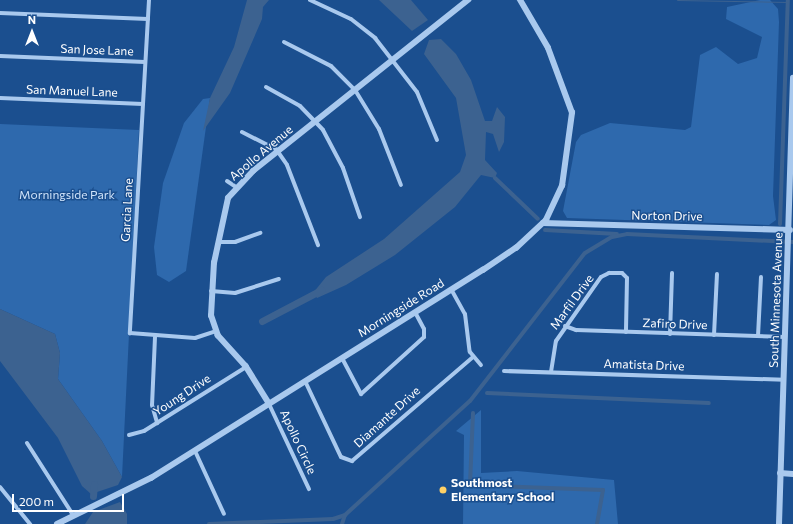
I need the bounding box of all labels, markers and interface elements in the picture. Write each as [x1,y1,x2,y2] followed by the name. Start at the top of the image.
[12,12,52,52] north arrow
[28,13,36,26] text: N
[60,42,134,58] street label: San Jose Lane
[26,82,118,100] street label: San Manuel Lane
[226,122,296,184] street label: Apollo Avenue
[118,178,136,242] street label: Garcia Lane
[19,188,115,202] park label: Morningside Park
[631,208,703,224] street label: Norton Drive
[766,232,786,368] street label: South Minnesota Avenue
[547,272,597,332] street label: Marfil Drive
[355,276,447,340] street label: Morningside Road
[642,316,708,332] street label: Zafiro Drive
[603,356,685,374] street label: Amatista Drive
[151,371,213,419] street label: Young Drive
[351,383,423,451] street label: Diamante Drive
[277,408,319,476] street label: Apollo Circle
[451,476,554,504] place label: Southmost Elementary School
[438,485,448,495] marker: Southmost Elementary School
[14,486,126,512] scale bar
[19,494,54,508] text: 200 m

